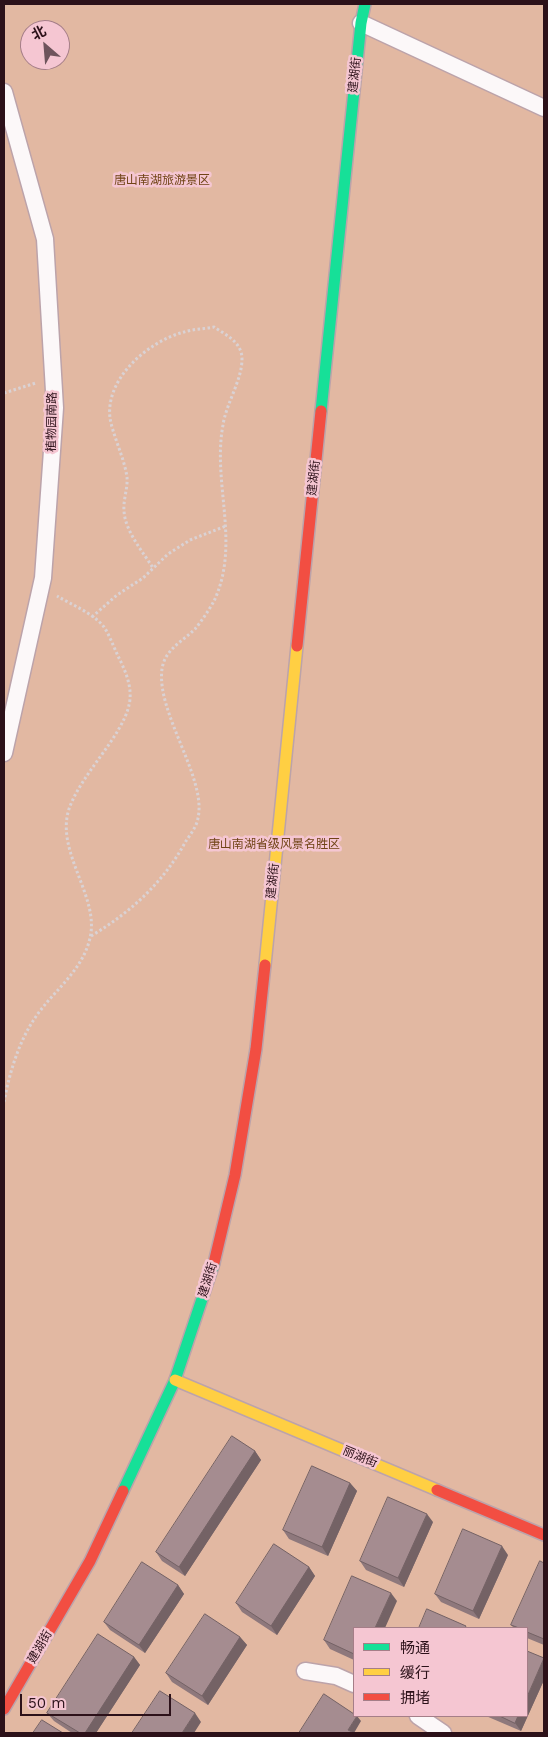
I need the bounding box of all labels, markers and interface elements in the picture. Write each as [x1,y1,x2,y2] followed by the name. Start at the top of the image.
[20,20,70,70] north arrow
[29,22,49,43] text: 北
[346,56,364,94] street label: 建湖街
[114,173,210,187] park label: 唐山南湖旅游景区
[44,392,60,452] street label: 植物园南路
[305,459,323,497] street label: 建湖街
[208,837,340,851] park label: 唐山南湖省级风景名胜区
[264,862,282,900] street label: 建湖街
[196,1261,220,1299] street label: 建湖街
[341,1443,379,1471] street label: 丽湖街
[353,1627,528,1717] legend
[25,1628,55,1666] street label: 建湖街
[400,1639,430,1657] text: 畅通
[400,1664,430,1682] text: 缓行
[22,1684,174,1716] scale bar
[400,1689,430,1707] text: 拥堵
[28,1694,65,1712] text: 50 m

